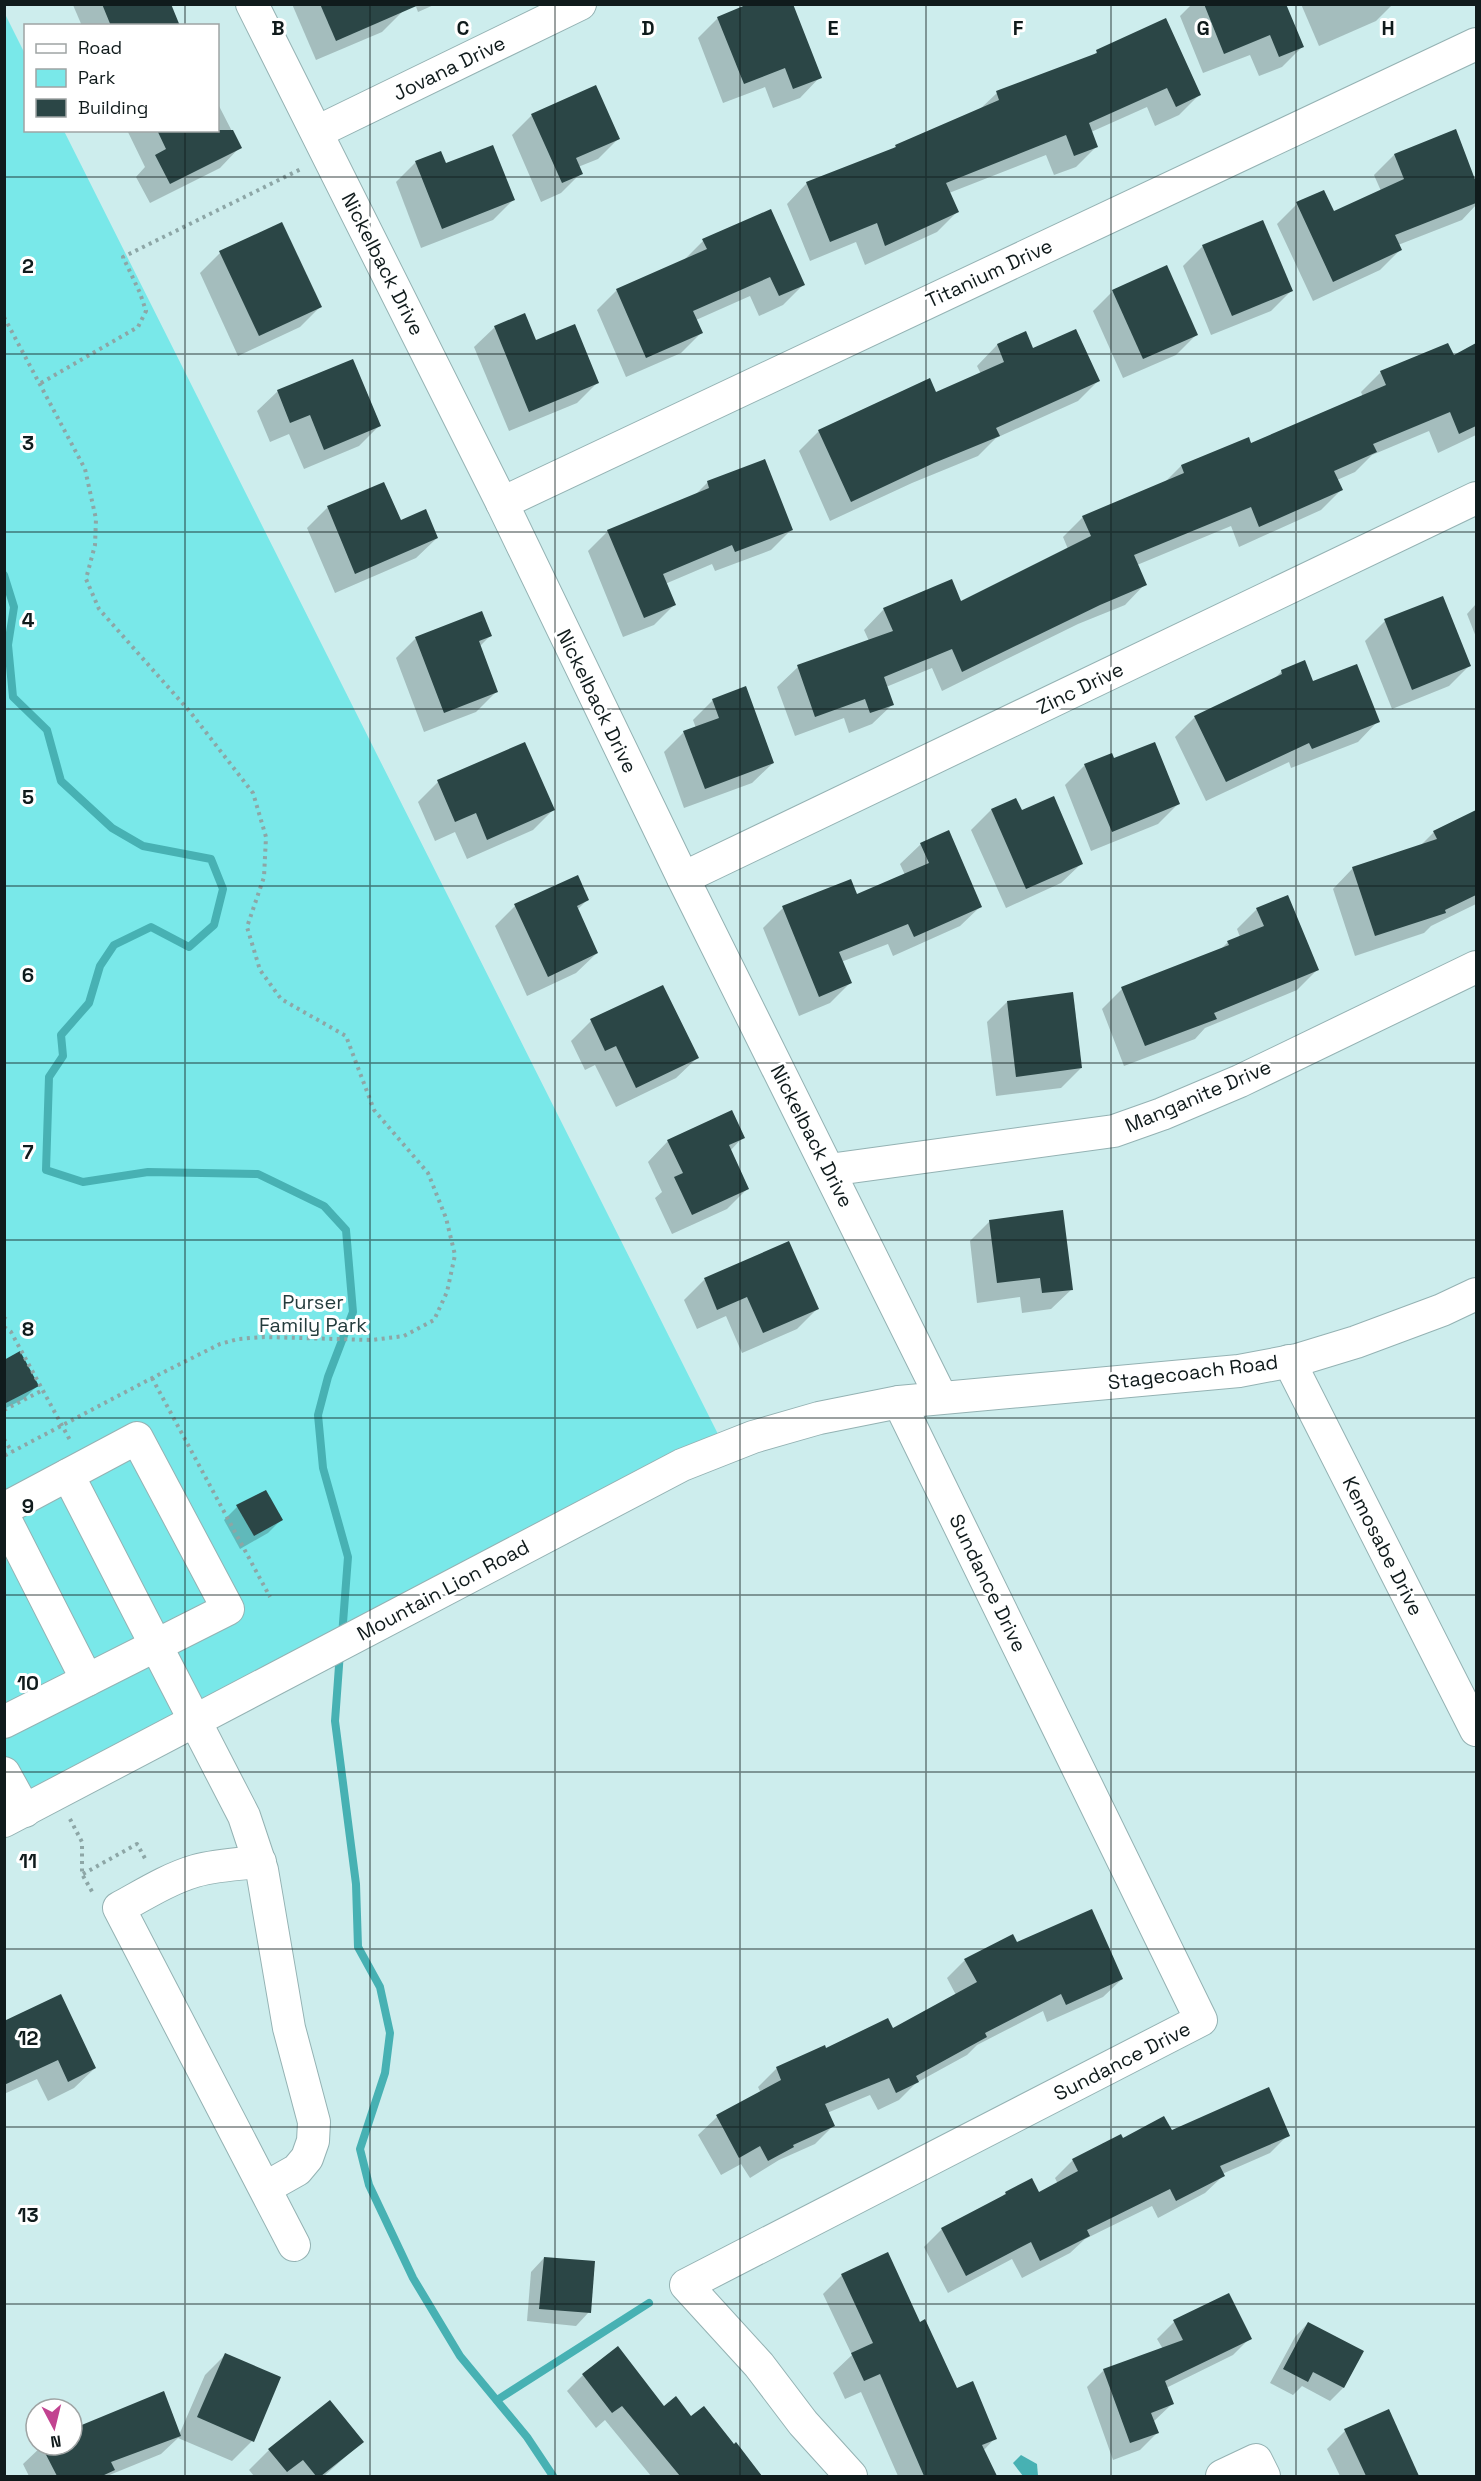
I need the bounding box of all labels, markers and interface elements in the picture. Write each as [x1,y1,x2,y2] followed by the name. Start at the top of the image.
[271,15,285,41] text: B
[457,15,470,41] text: C
[641,15,655,41] text: D
[827,15,839,41] text: E
[1013,15,1024,41] text: F
[1196,15,1210,41] text: G
[1381,15,1395,41] text: H
[24,24,219,132] legend
[388,30,510,106] street label: Jovana Drive
[78,36,122,59] text: Road
[78,66,116,89] text: Park
[78,96,148,119] text: Building
[336,188,430,340] street label: Nickelback Drive
[922,232,1056,314] street label: Titanium Drive
[22,253,34,279] text: 2
[22,430,34,456] text: 3
[22,607,35,633] text: 4
[551,625,643,777] street label: Nickelback Drive
[1032,656,1128,720] street label: Zinc Drive
[22,784,34,810] text: 5
[22,962,34,988] text: 6
[1121,1053,1275,1139] street label: Manganite Drive
[765,1060,859,1212] street label: Nickelback Drive
[22,1139,34,1165] text: 7
[259,1289,367,1338] park label: Purser Family Park
[22,1316,34,1342] text: 8
[1106,1349,1280,1395] street label: Stagecoach Road
[1337,1472,1429,1620] street label: Kemosabe Drive
[22,1493,34,1519] text: 9
[943,1510,1033,1656] street label: Sundance Drive
[352,1534,534,1646] street label: Mountain Lion Road
[17,1670,39,1696] text: 10
[19,1848,37,1874] text: 11
[1049,2015,1195,2107] street label: Sundance Drive
[18,2025,39,2051] text: 12
[17,2202,39,2228] text: 13
[24,2397,84,2457] north arrow
[49,2430,62,2452] text: N

